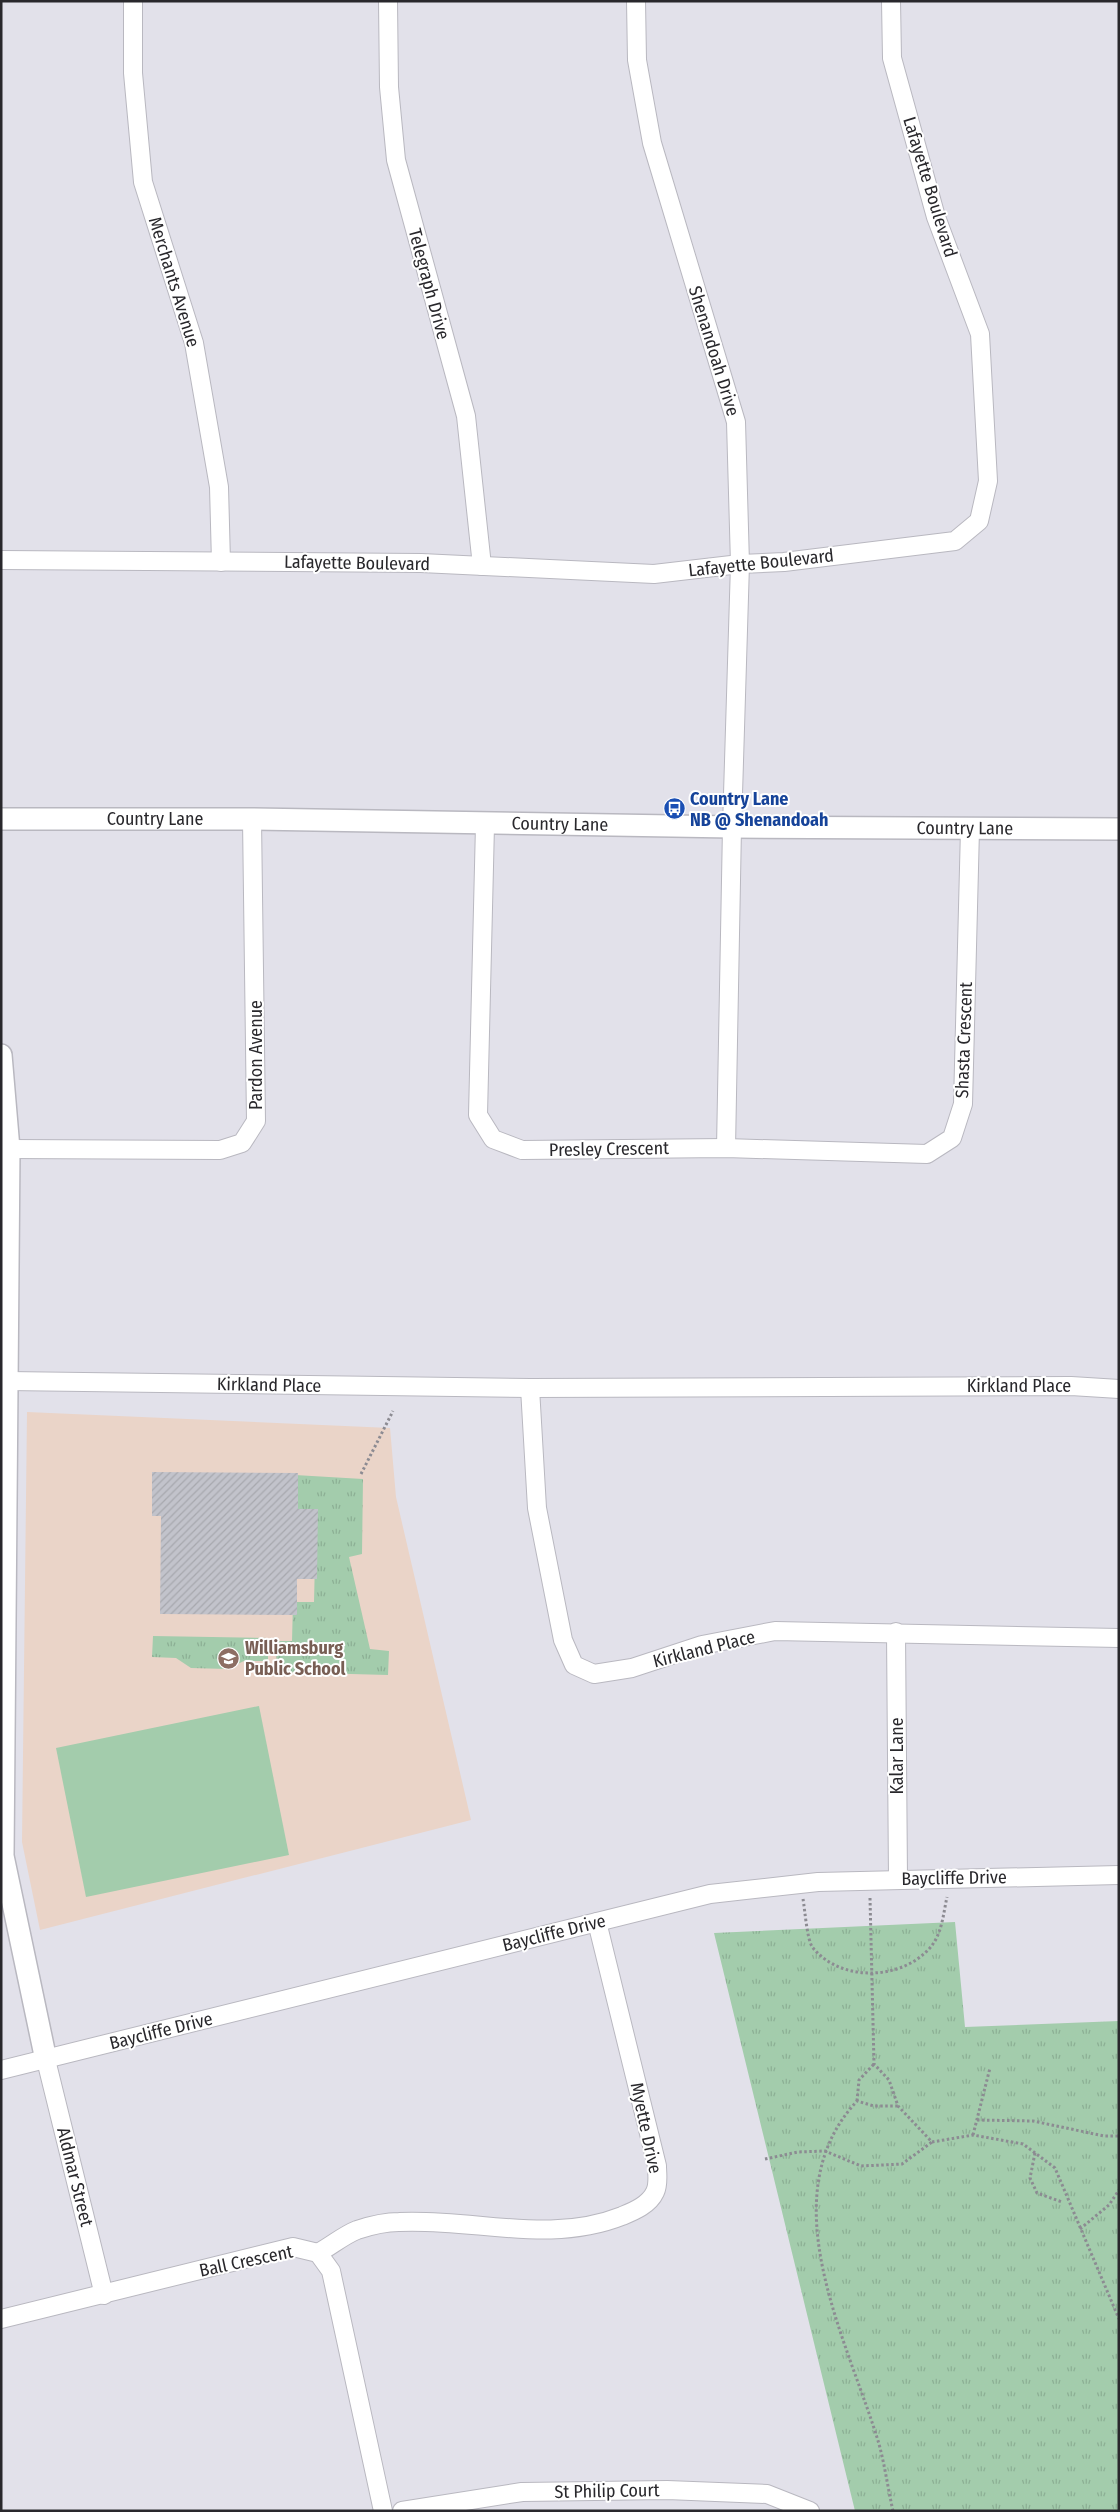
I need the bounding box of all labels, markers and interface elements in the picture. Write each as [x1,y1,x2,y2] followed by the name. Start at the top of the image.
[898,114,962,260] street label: Lafayette Boulevard
[144,214,204,350] street label: Merchants Avenue
[404,226,454,342] street label: Telegraph Drive
[684,283,744,419] street label: Shenandoah Drive
[687,544,835,582] street label: Lafayette Boulevard
[284,551,430,575] street label: Lafayette Boulevard
[690,788,828,831] place label: Country Lane NB @ Shenandoah
[662,797,686,821] bus stop icon: Country Lane NB @ Shenandoah
[107,808,203,830] street label: Country Lane
[511,812,609,836] street label: Country Lane
[917,817,1013,839] street label: Country Lane
[951,981,977,1099] street label: Shasta Crescent
[245,1000,267,1110] street label: Pardon Avenue
[549,1137,669,1161] street label: Presley Crescent
[217,1373,322,1397] street label: Kirkland Place
[967,1375,1071,1397] street label: Kirkland Place
[651,1626,757,1672] street label: Kirkland Place
[245,1637,346,1680] place label: Williamsburg Public School
[217,1646,241,1670] school or university icon: Williamsburg Public School
[886,1717,908,1795] street label: Kalar Lane
[901,1866,1007,1890] street label: Baycliffe Drive
[500,1910,608,1956] street label: Baycliffe Drive
[107,2008,215,2054] street label: Baycliffe Drive
[626,2081,666,2176] street label: Myette Drive
[52,2125,98,2229] street label: Aldmar Street
[197,2240,295,2282] street label: Ball Crescent
[554,2479,660,2503] street label: St Philip Court

